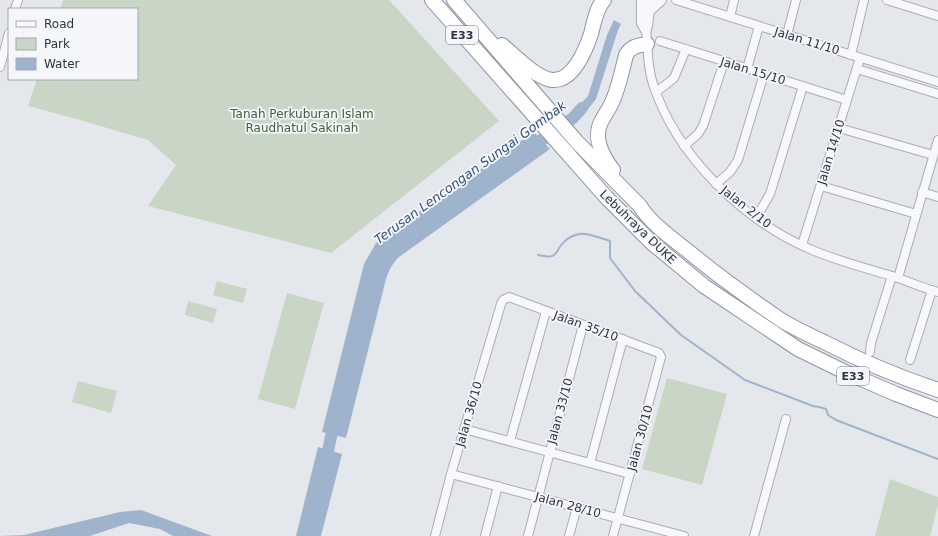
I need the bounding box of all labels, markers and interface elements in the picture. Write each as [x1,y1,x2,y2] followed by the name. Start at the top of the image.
[8,8,138,80] legend
[44,17,74,31] text: Road
[772,24,841,58] street label: Jalan 11/10
[446,26,478,44] road number: E33
[44,37,70,51] text: Park
[718,54,787,88] street label: Jalan 15/10
[44,57,80,71] text: Water
[371,97,570,247] water label: Terusan Lencongan Sungai Gombak
[229,107,374,135] park label: Tanah Perkuburan Islam Raudhatul Sakinah
[814,118,848,187] street label: Jalan 14/10
[717,182,774,231] street label: Jalan 2/10
[597,187,679,267] street label: Lebuhraya DUKE
[551,308,620,344] street label: Jalan 35/10
[837,367,869,385] road number: E33
[544,377,576,446] street label: Jalan 33/10
[453,380,485,449] street label: Jalan 36/10
[624,404,656,473] street label: Jalan 30/10
[533,489,602,521] street label: Jalan 28/10

